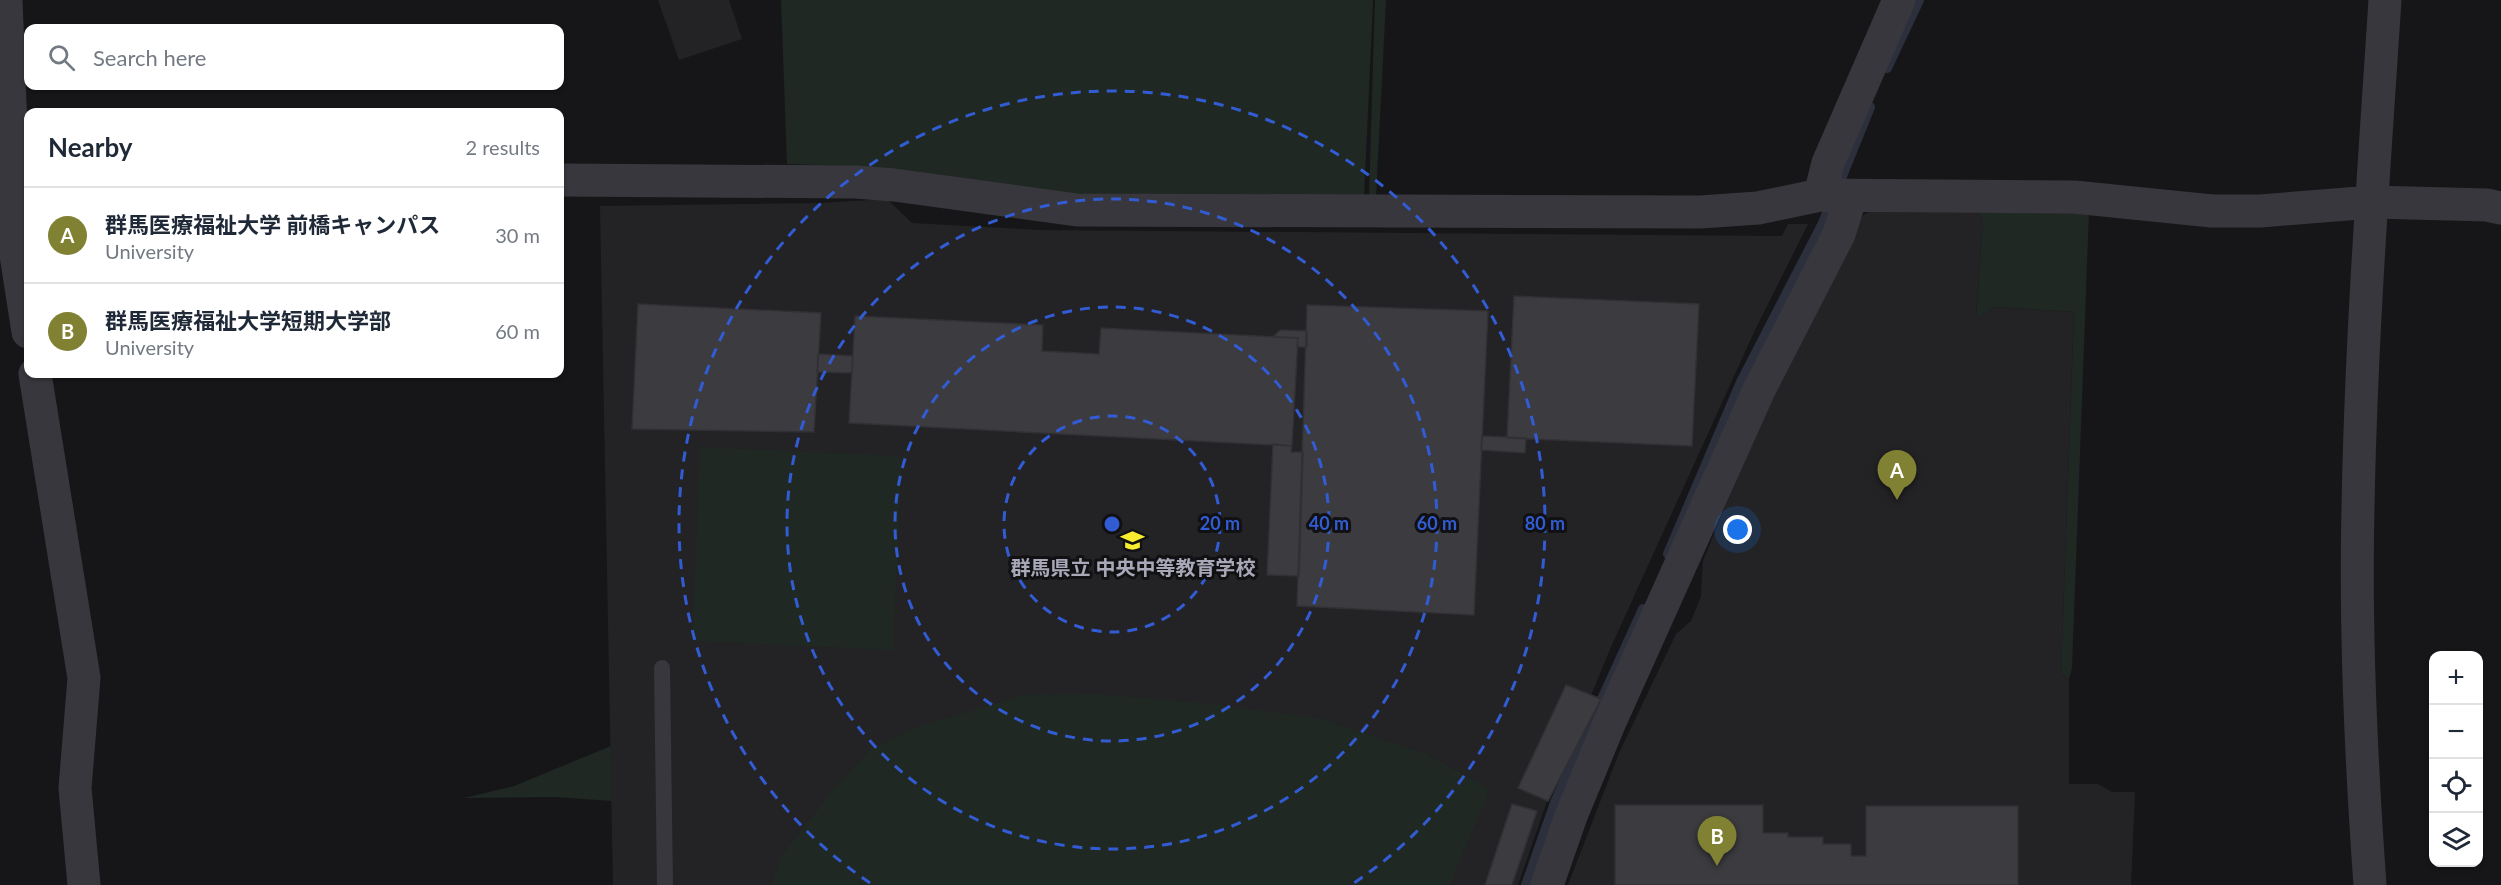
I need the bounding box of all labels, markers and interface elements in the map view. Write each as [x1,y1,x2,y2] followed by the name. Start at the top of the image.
[24,24,564,90] search box
[45,41,78,74] icon: search
[93,44,206,71] text: Search here
[48,131,133,163] text: Nearby
[465,135,540,159] text: 2 results
[105,211,440,238] text: 群馬医療福祉大学 前橋キャンパス
[61,223,74,247] text: A
[495,223,540,247] text: 30 m
[105,239,194,263] text: University
[105,307,391,334] text: 群馬医療福祉大学短期大学部
[61,319,74,343] text: B
[495,319,540,343] text: 60 m
[105,335,194,359] text: University
[1878,450,1916,500] pin: A
[1200,512,1240,534] text: 20 m
[1309,512,1349,534] text: 40 m
[1417,512,1457,534] text: 60 m
[1525,512,1565,534] text: 80 m
[1102,514,1122,534] centre of rings
[1723,515,1752,544] your location
[1120,528,1146,554] school or university icon: 群馬県立 中央中等教育学校
[1011,555,1255,579] place label: 群馬県立 中央中等教育学校
[2429,651,2483,867] map controls
[2429,651,2483,705] button: +
[2429,705,2483,759] button: −
[2429,759,2483,813] button: locate
[2429,813,2483,867] button: layers
[1698,816,1736,866] pin: B

